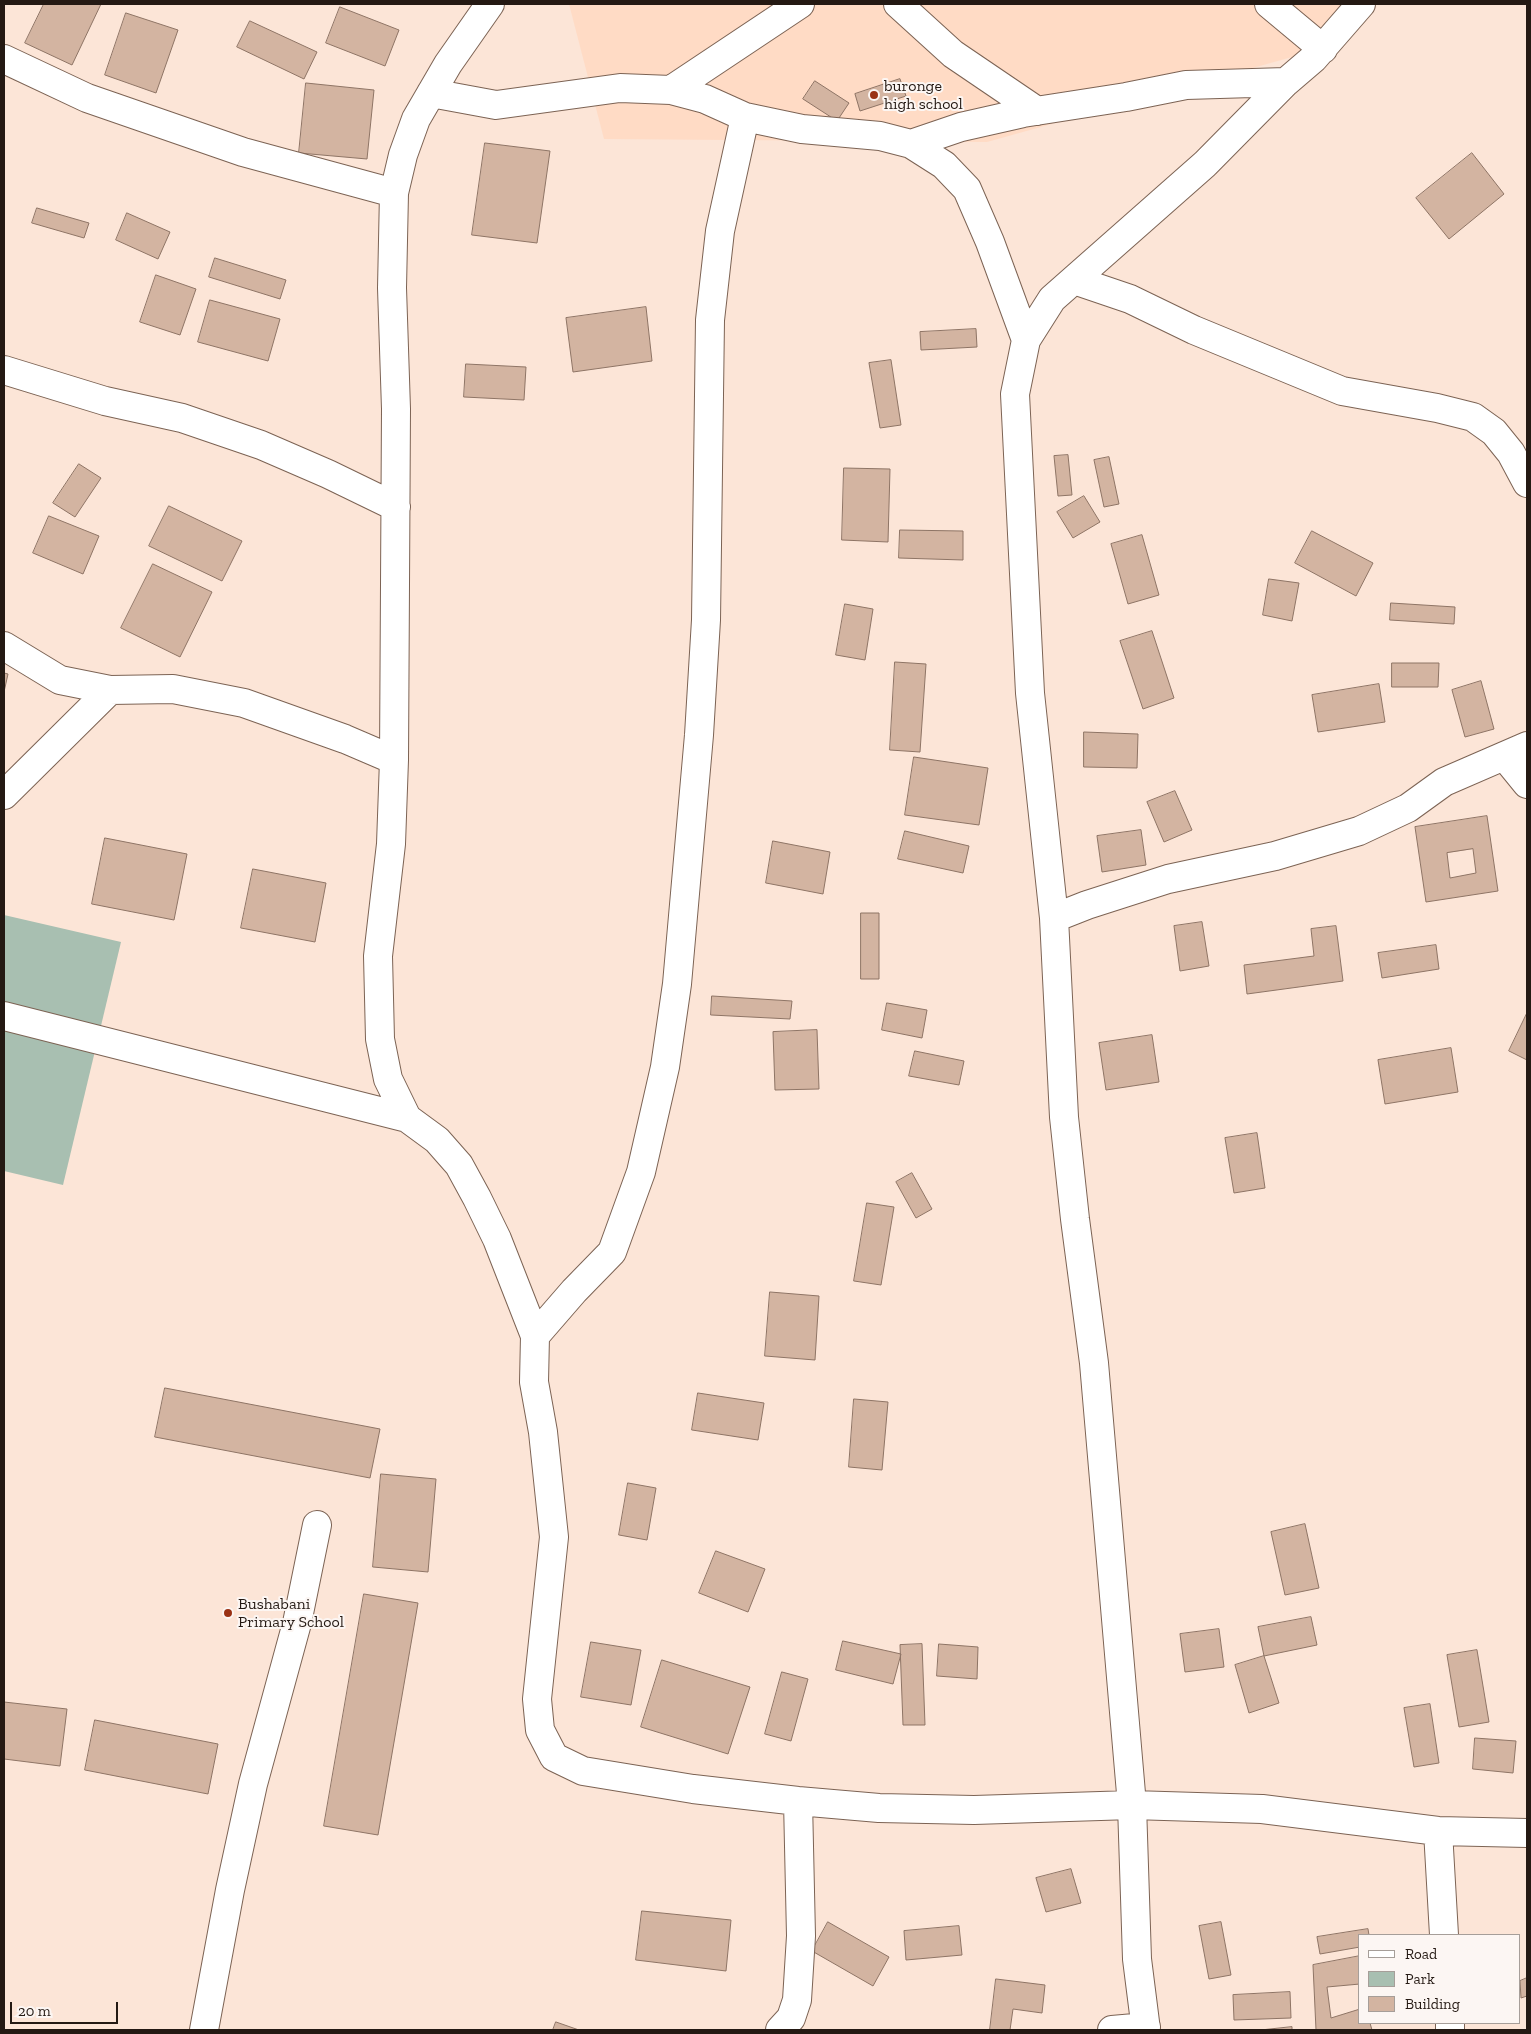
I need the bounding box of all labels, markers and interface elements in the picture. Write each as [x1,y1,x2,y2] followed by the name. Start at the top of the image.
[884,76,963,114] place label: buronge high school
[868,89,880,101] marker: buronge high school
[238,1594,344,1632] place label: Bushabani Primary School
[222,1607,234,1619] marker: Bushabani Primary School
[1358,1934,1521,2024] legend
[1405,1945,1437,1963] text: Road
[1405,1970,1435,1988] text: Park
[12,1992,120,2024] scale bar
[1405,1995,1460,2013] text: Building
[18,2002,51,2020] text: 20 m

